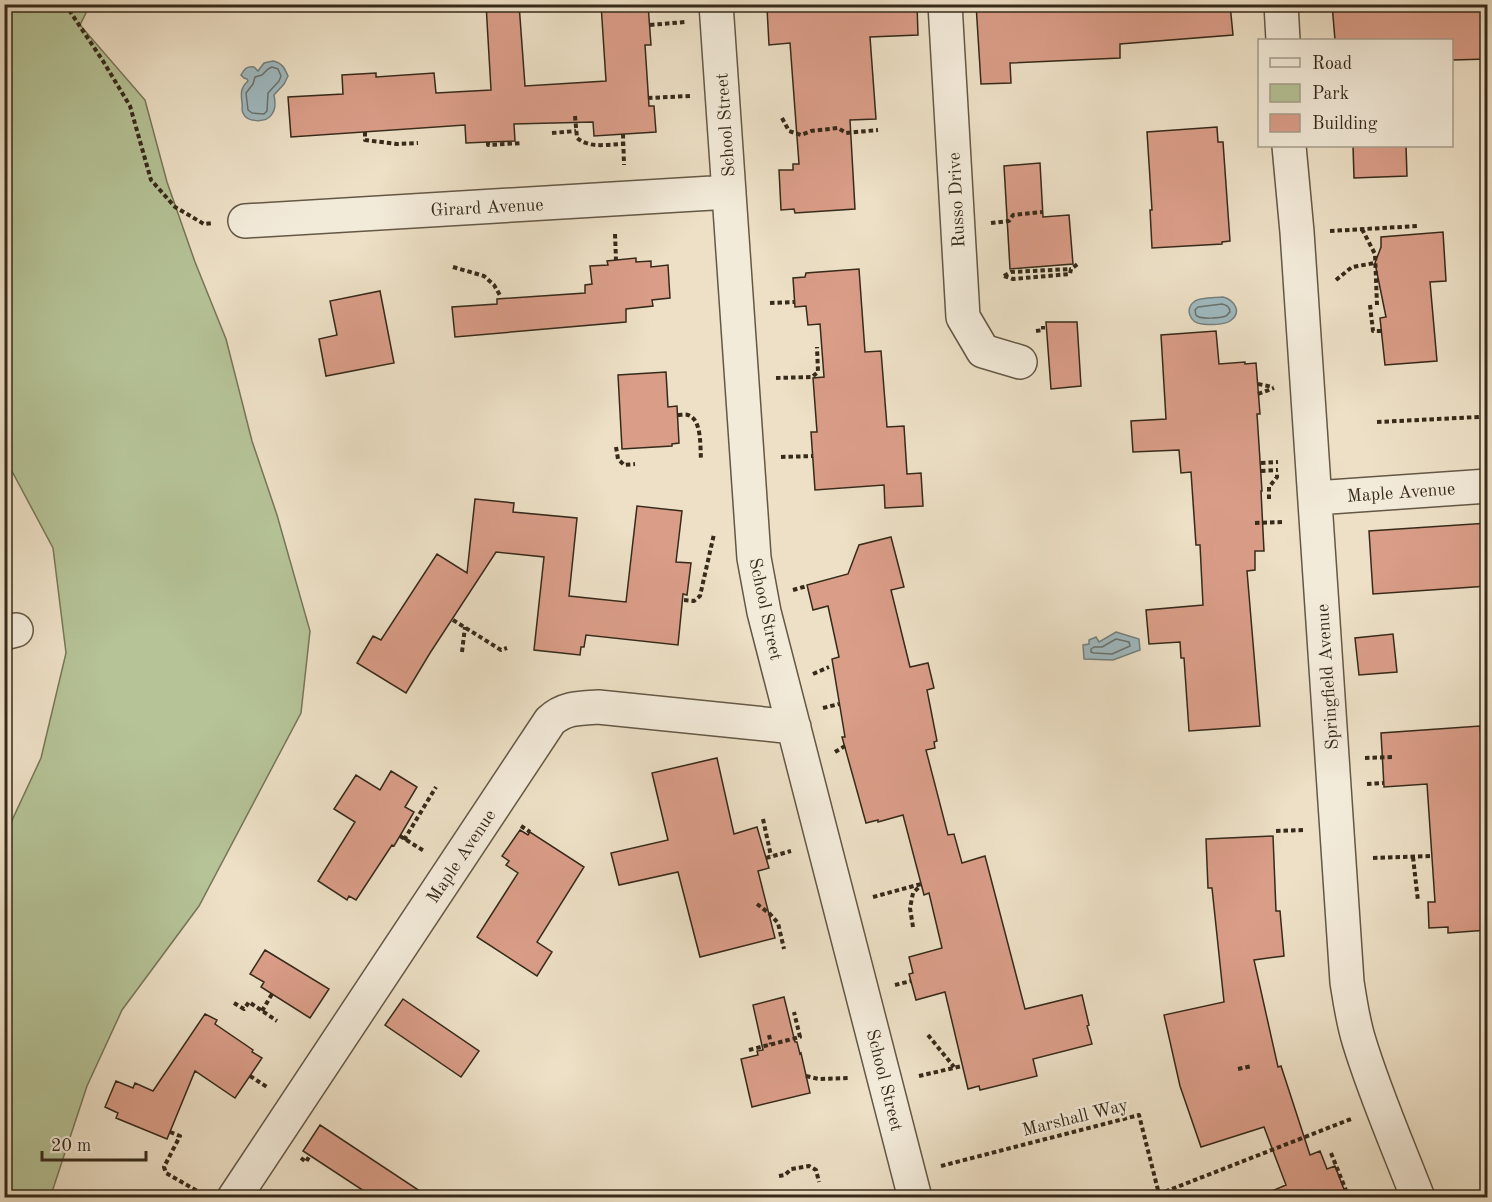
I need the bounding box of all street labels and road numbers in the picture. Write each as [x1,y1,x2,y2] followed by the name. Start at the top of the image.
[713,72,739,178] street label: School Street
[946,152,968,248] street label: Russo Drive
[430,196,544,220] street label: Girard Avenue
[1346,480,1456,506] street label: Maple Avenue
[745,556,785,662] street label: School Street
[1314,603,1342,751] street label: Springfield Avenue
[424,806,500,907] street label: Maple Avenue
[863,1027,905,1133] street label: School Street
[1020,1096,1131,1140] street label: Marshall Way

